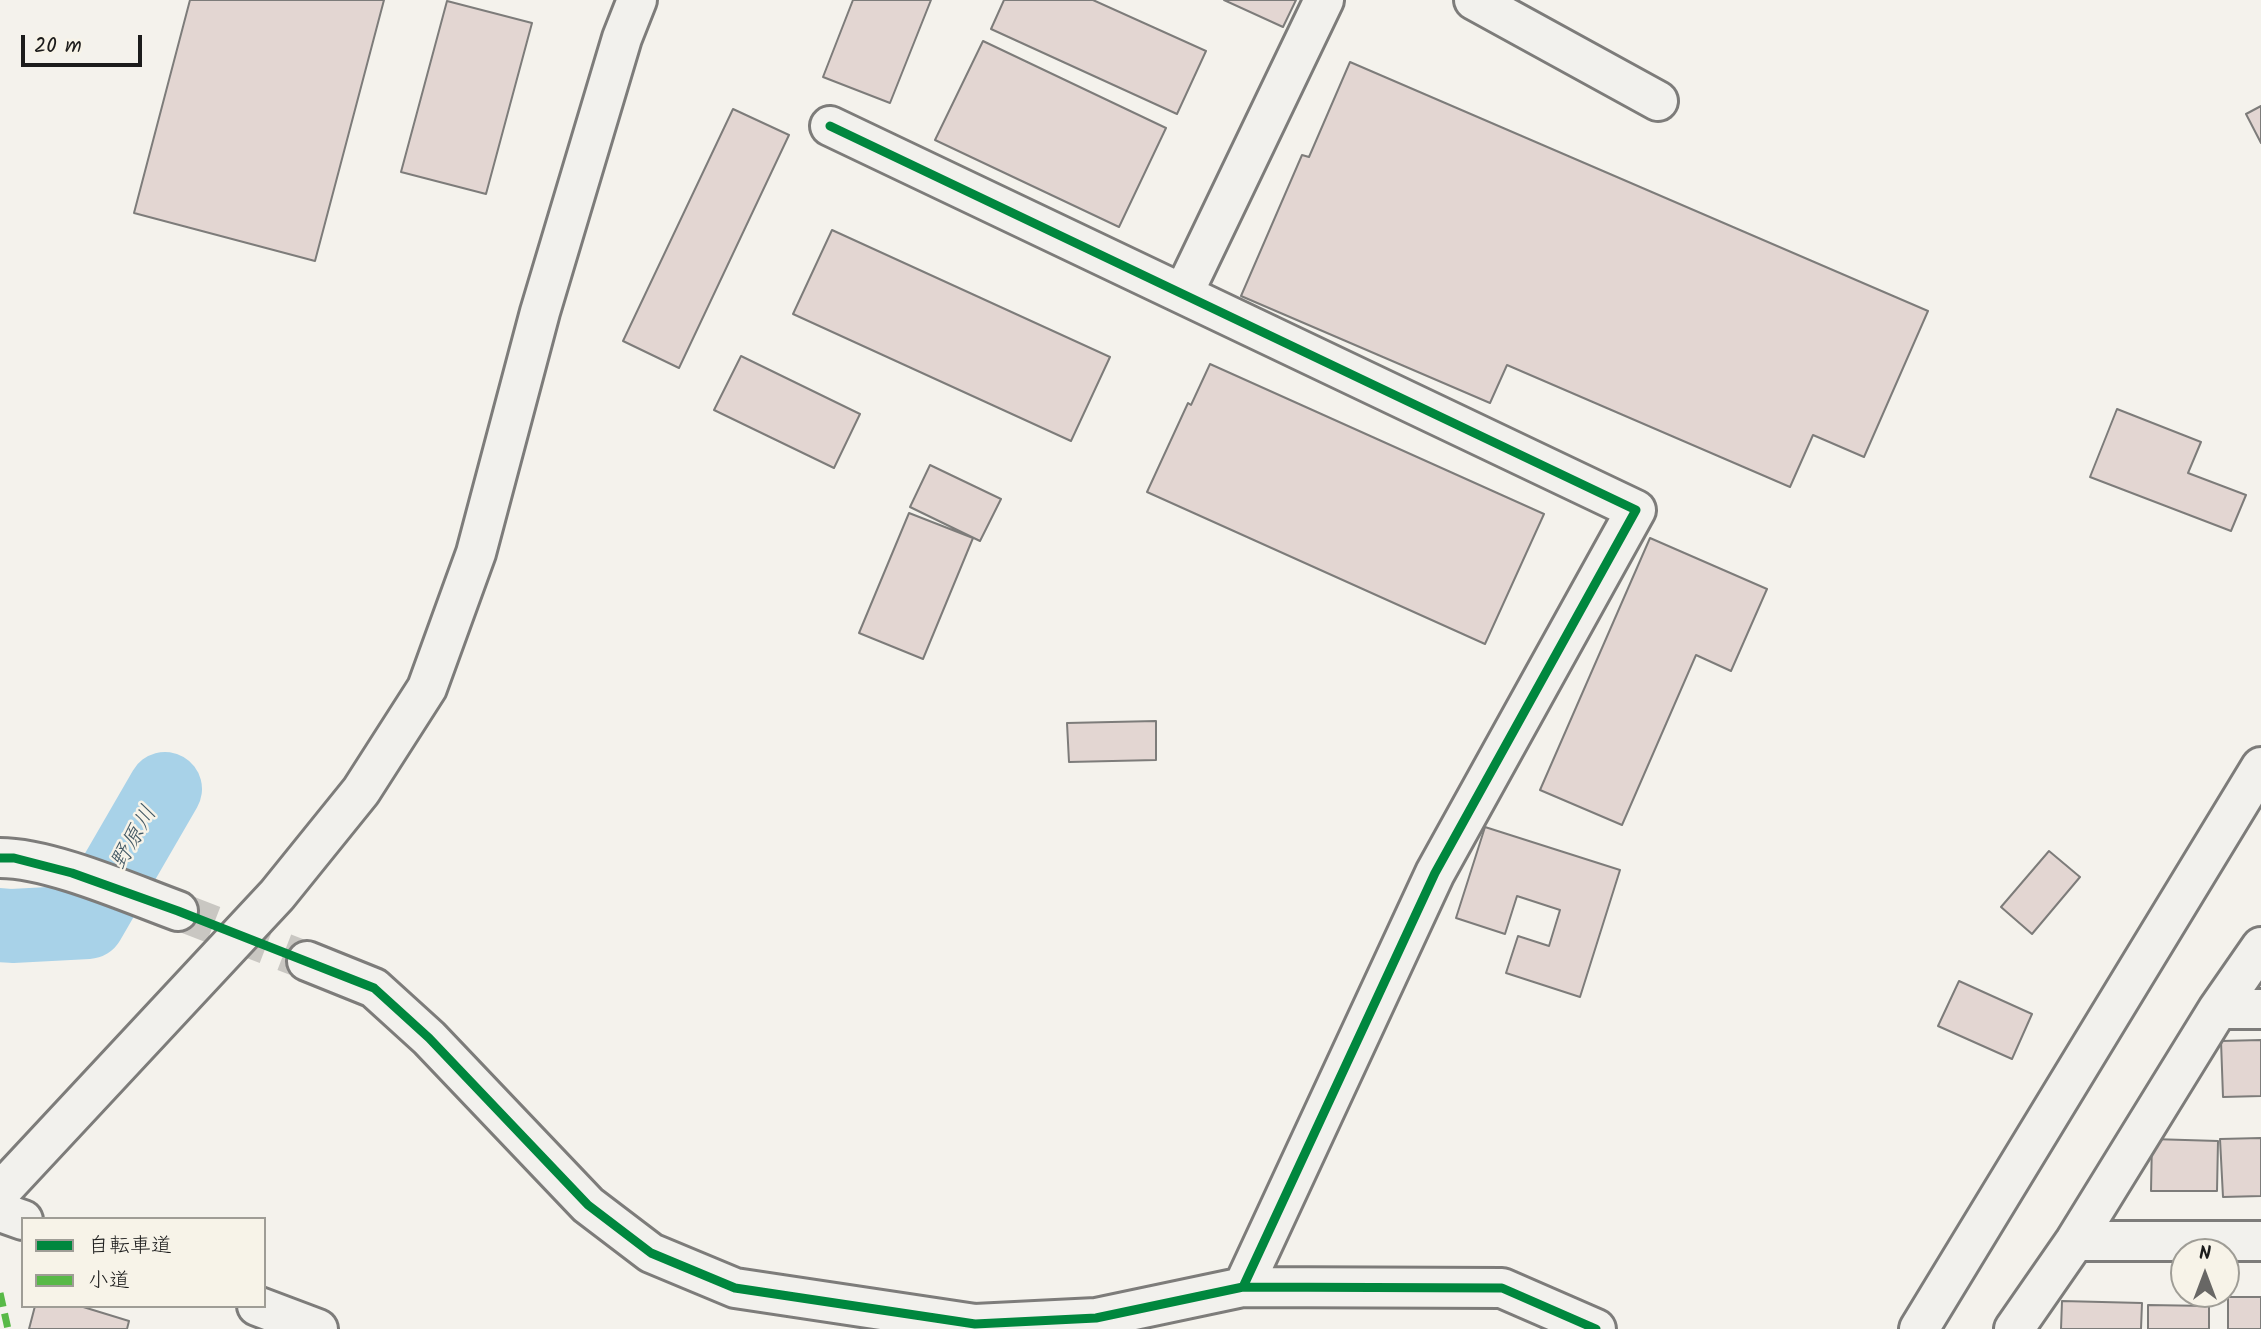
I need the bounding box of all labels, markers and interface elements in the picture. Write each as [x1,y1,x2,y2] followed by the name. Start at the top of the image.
[24,21,145,65] scale bar
[34,30,82,63] text: 20 m
[107,802,165,876] water label: 野原川
[21,1217,266,1308] legend
[88,1230,172,1263] text: 自転車道
[2170,1238,2240,1308] north arrow
[2199,1239,2211,1269] text: N
[88,1265,130,1298] text: 小道

